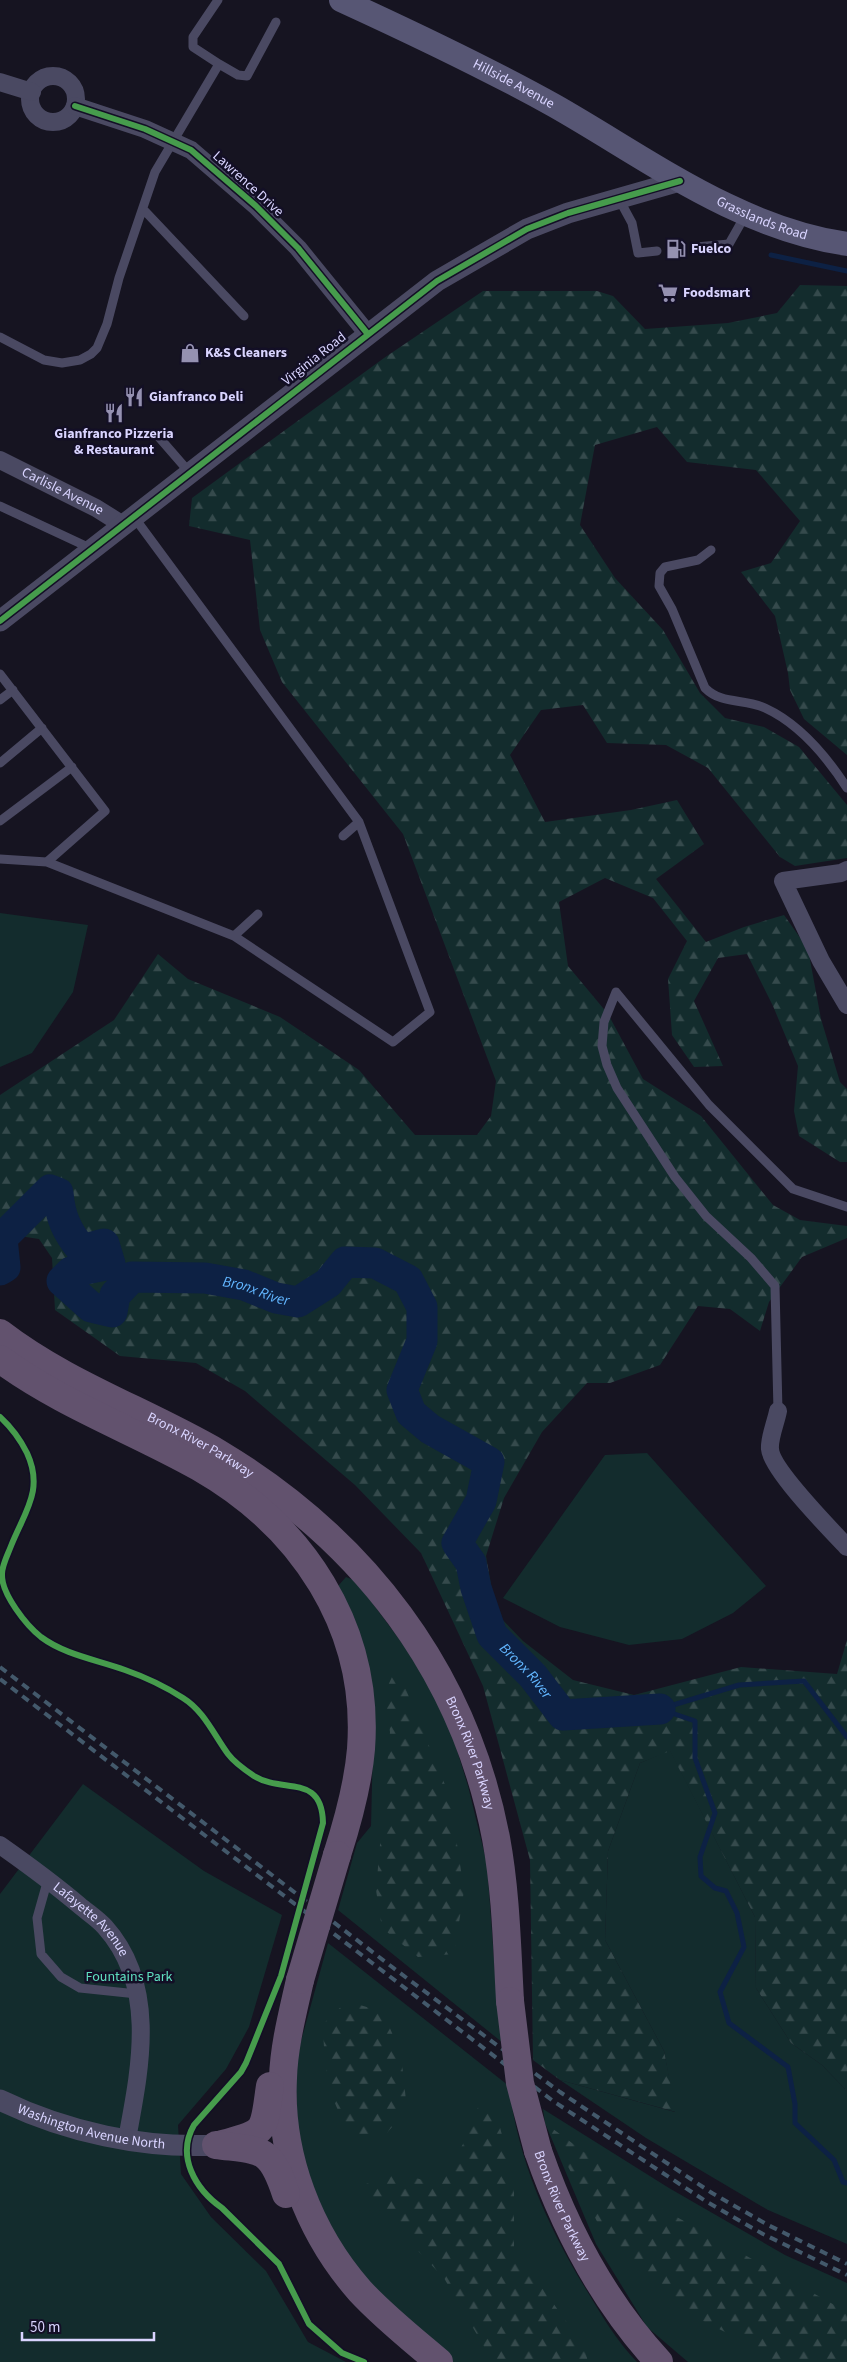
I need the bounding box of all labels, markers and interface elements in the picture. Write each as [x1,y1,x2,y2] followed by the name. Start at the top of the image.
[469,54,558,114] street label: Hillside Avenue
[208,147,288,221] street label: Lawrence Drive
[713,191,810,245] street label: Grasslands Road
[665,238,687,260] fuel station icon: Fuelco
[691,239,731,259] place label: Fuelco
[657,282,679,304] supermarket icon: Foodsmart
[683,283,751,303] place label: Foodsmart
[278,327,350,391] street label: Virginia Road
[179,342,201,364] shop icon: K&S Cleaners
[205,343,287,363] place label: K&S Cleaners
[123,386,145,408] restaurant icon: Gianfranco Deli
[149,387,243,407] place label: Gianfranco Deli
[103,402,125,424] restaurant icon: Gianfranco Pizzeria & Restaurant
[54,424,174,460] place label: Gianfranco Pizzeria & Restaurant
[18,462,108,520] street label: Carlisle Avenue
[221,1271,292,1311] water label: Bronx River
[144,1407,258,1483] street label: Bronx River Parkway
[495,1638,558,1704] water label: Bronx River
[440,1693,500,1812] street label: Bronx River Parkway
[49,1877,133,1960] street label: Lafayette Avenue
[85,1967,173,1987] park label: Fountains Park
[14,2099,166,2154] street label: Washington Avenue North
[529,2148,595,2266] street label: Bronx River Parkway
[22,2310,155,2342] scale bar
[30,2317,60,2338] text: 50 m

